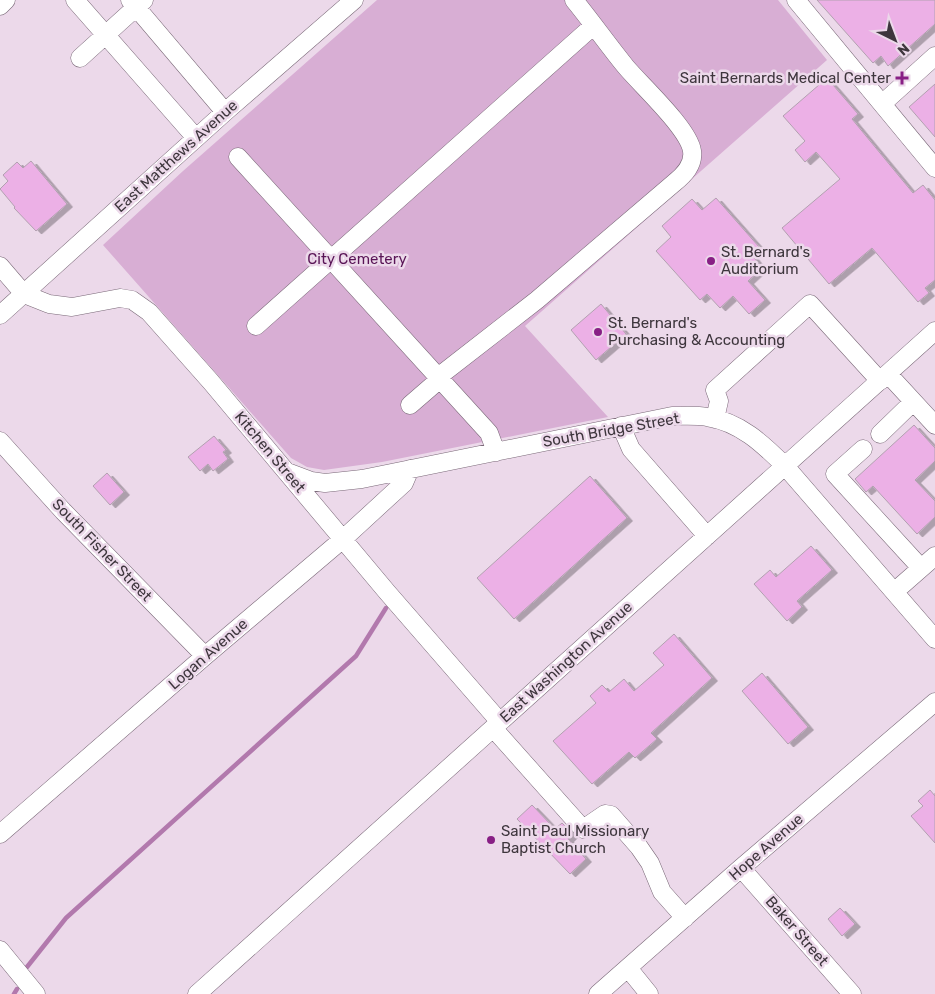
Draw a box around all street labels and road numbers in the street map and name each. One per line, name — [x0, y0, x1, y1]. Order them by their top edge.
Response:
street label: East Matthews Avenue — [111, 96, 241, 216]
street label: Kitchen Street — [231, 408, 309, 496]
street label: South Bridge Street — [541, 409, 681, 451]
street label: South Fisher Street — [48, 495, 156, 605]
street label: East Washington Avenue — [496, 598, 636, 726]
street label: Logan Avenue — [165, 615, 251, 693]
street label: Hope Avenue — [725, 810, 807, 884]
street label: Baker Street — [762, 892, 832, 970]

